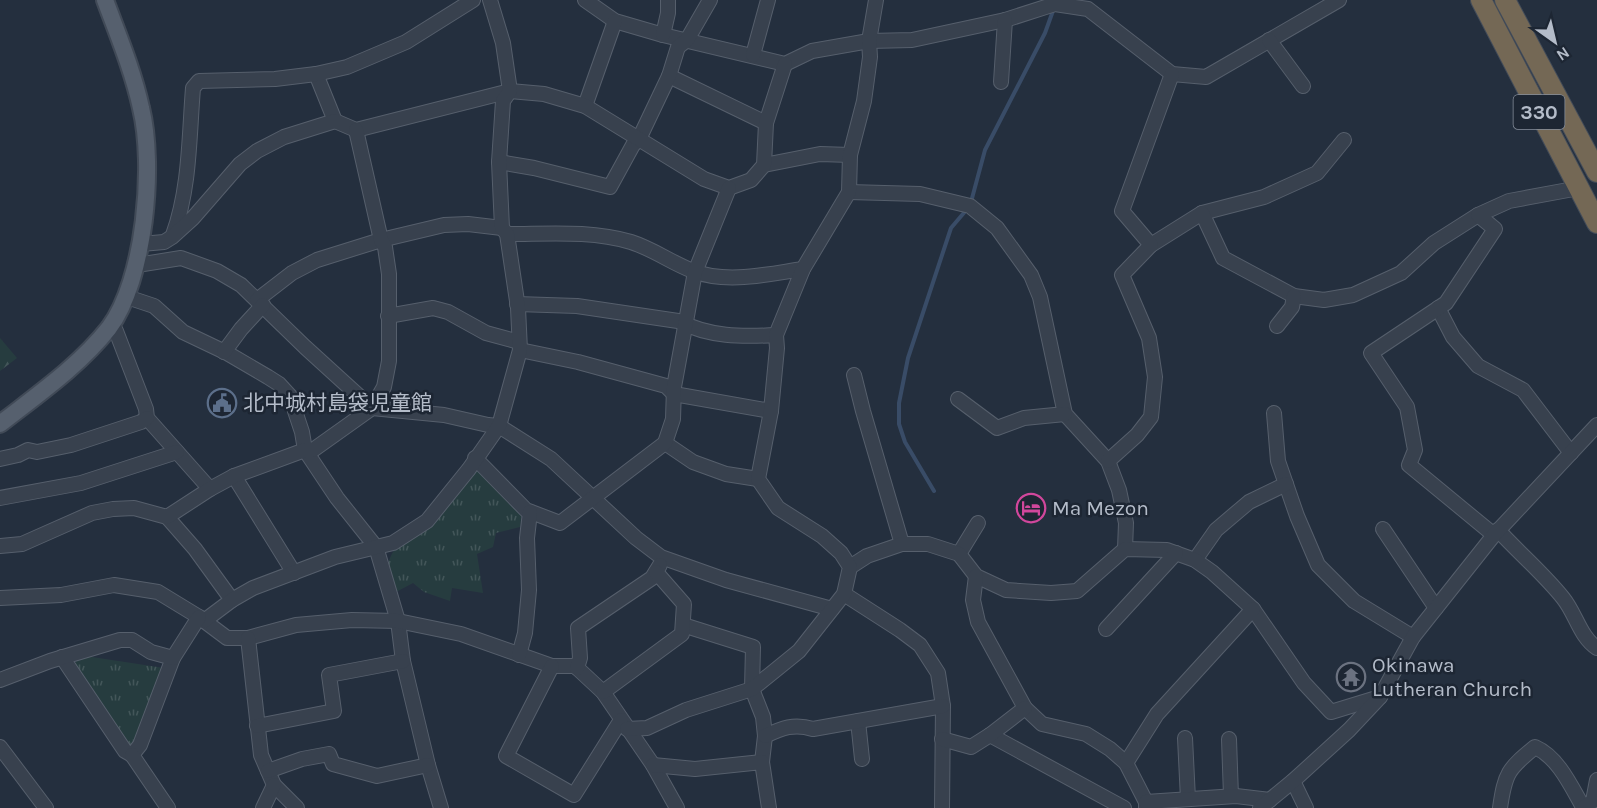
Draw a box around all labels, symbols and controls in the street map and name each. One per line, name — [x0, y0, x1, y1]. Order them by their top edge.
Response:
north arrow — [1525, 12, 1585, 72]
text: N — [1553, 43, 1573, 65]
road number: 330 — [1514, 95, 1564, 129]
public building icon: 北中城村島袋児童館 — [206, 387, 238, 419]
place label: 北中城村島袋児童館 — [243, 391, 432, 415]
hotel icon: Ma Mezon — [1015, 492, 1047, 524]
place label: Ma Mezon — [1052, 496, 1149, 520]
place label: Okinawa Lutheran Church — [1372, 653, 1532, 701]
temple icon: Okinawa Lutheran Church — [1335, 661, 1367, 693]

